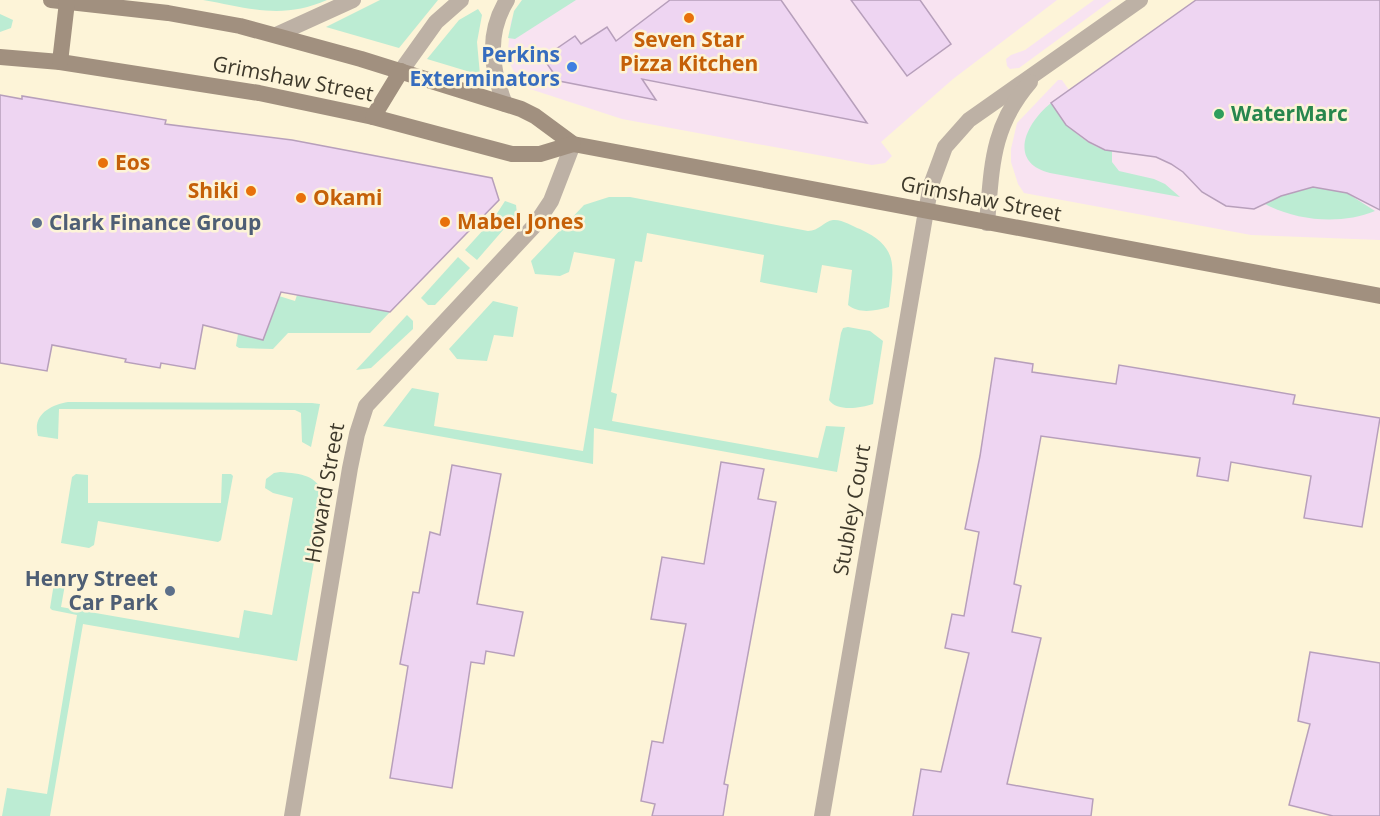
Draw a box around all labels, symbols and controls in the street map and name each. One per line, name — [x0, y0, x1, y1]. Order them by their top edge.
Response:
marker: Seven Star Pizza Kitchen — [682, 11, 696, 25]
place label: Seven Star Pizza Kitchen — [620, 25, 758, 77]
place label: Perkins Exterminators — [409, 40, 560, 92]
street label: Grimshaw Street — [210, 49, 376, 107]
marker: Perkins Exterminators — [565, 60, 579, 74]
place label: WaterMarc — [1231, 99, 1348, 127]
marker: WaterMarc — [1212, 107, 1226, 121]
place label: Eos — [115, 148, 150, 176]
marker: Eos — [96, 156, 110, 170]
street label: Grimshaw Street — [898, 169, 1064, 227]
place label: Shiki — [188, 176, 239, 204]
place label: Okami — [313, 183, 382, 211]
marker: Shiki — [244, 184, 258, 198]
marker: Okami — [294, 191, 308, 205]
place label: Mabel Jones — [457, 207, 584, 235]
place label: Clark Finance Group — [49, 208, 261, 236]
marker: Mabel Jones — [438, 215, 452, 229]
marker: Clark Finance Group — [30, 216, 44, 230]
street label: Howard Street — [298, 421, 350, 565]
street label: Stubley Court — [826, 442, 876, 578]
place label: Henry Street Car Park — [25, 564, 159, 616]
marker: Henry Street Car Park — [163, 584, 177, 598]

